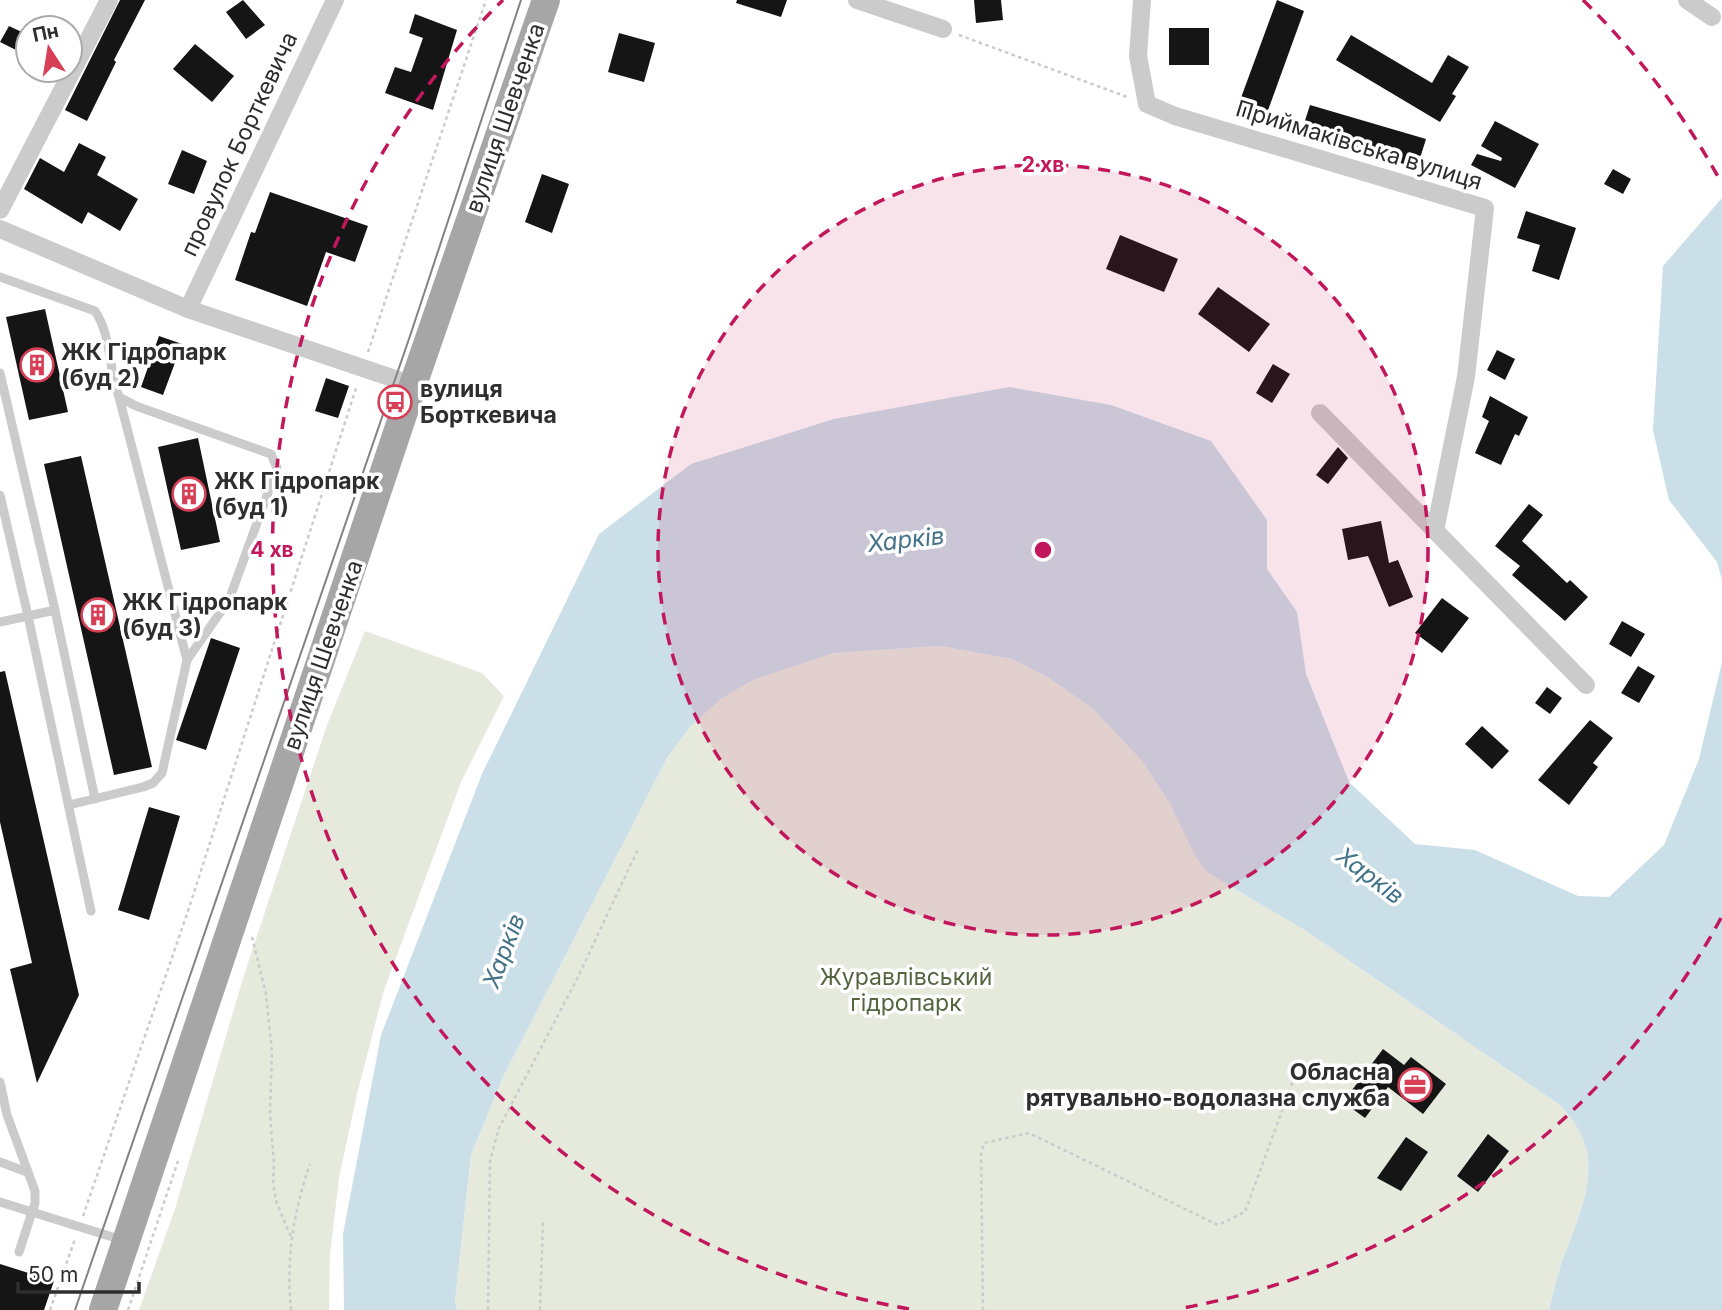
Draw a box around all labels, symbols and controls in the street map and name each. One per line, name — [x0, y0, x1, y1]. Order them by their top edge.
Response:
north arrow — [14, 14, 84, 84]
text: Пн — [30, 19, 61, 47]
street label: вулиця Шевченка — [459, 19, 551, 217]
street label: провулок Борткевича — [175, 27, 303, 261]
street label: Приймаківська вулиця — [1232, 94, 1486, 196]
text: 2 хв — [1022, 152, 1064, 177]
place label: ЖК Гідропарк (буд 2) — [61, 338, 227, 392]
building icon: ЖК Гідропарк (буд 2) — [18, 346, 56, 384]
place label: вулиця Борткевича — [420, 375, 557, 429]
bus stop icon: вулиця Борткевича — [376, 383, 414, 421]
place label: ЖК Гідропарк (буд 1) — [214, 467, 380, 521]
building icon: ЖК Гідропарк (буд 1) — [170, 475, 208, 513]
water label: Харків — [865, 521, 946, 558]
text: 4 хв — [250, 537, 294, 562]
centre of rings — [1031, 538, 1055, 562]
street label: вулиця Шевченка — [277, 556, 369, 754]
place label: ЖК Гідропарк (буд 3) — [122, 588, 288, 642]
building icon: ЖК Гідропарк (буд 3) — [79, 596, 117, 634]
water label: Харків — [1330, 840, 1410, 910]
water label: Харків — [476, 910, 531, 993]
park label: Журавлівський гідропарк — [820, 963, 992, 1017]
place label: Обласна рятувально-водолазна служба — [1026, 1058, 1390, 1112]
office icon: Обласна рятувально-водолазна служба — [1396, 1066, 1434, 1104]
scale bar — [18, 1250, 138, 1294]
text: 50 m — [28, 1262, 78, 1287]

